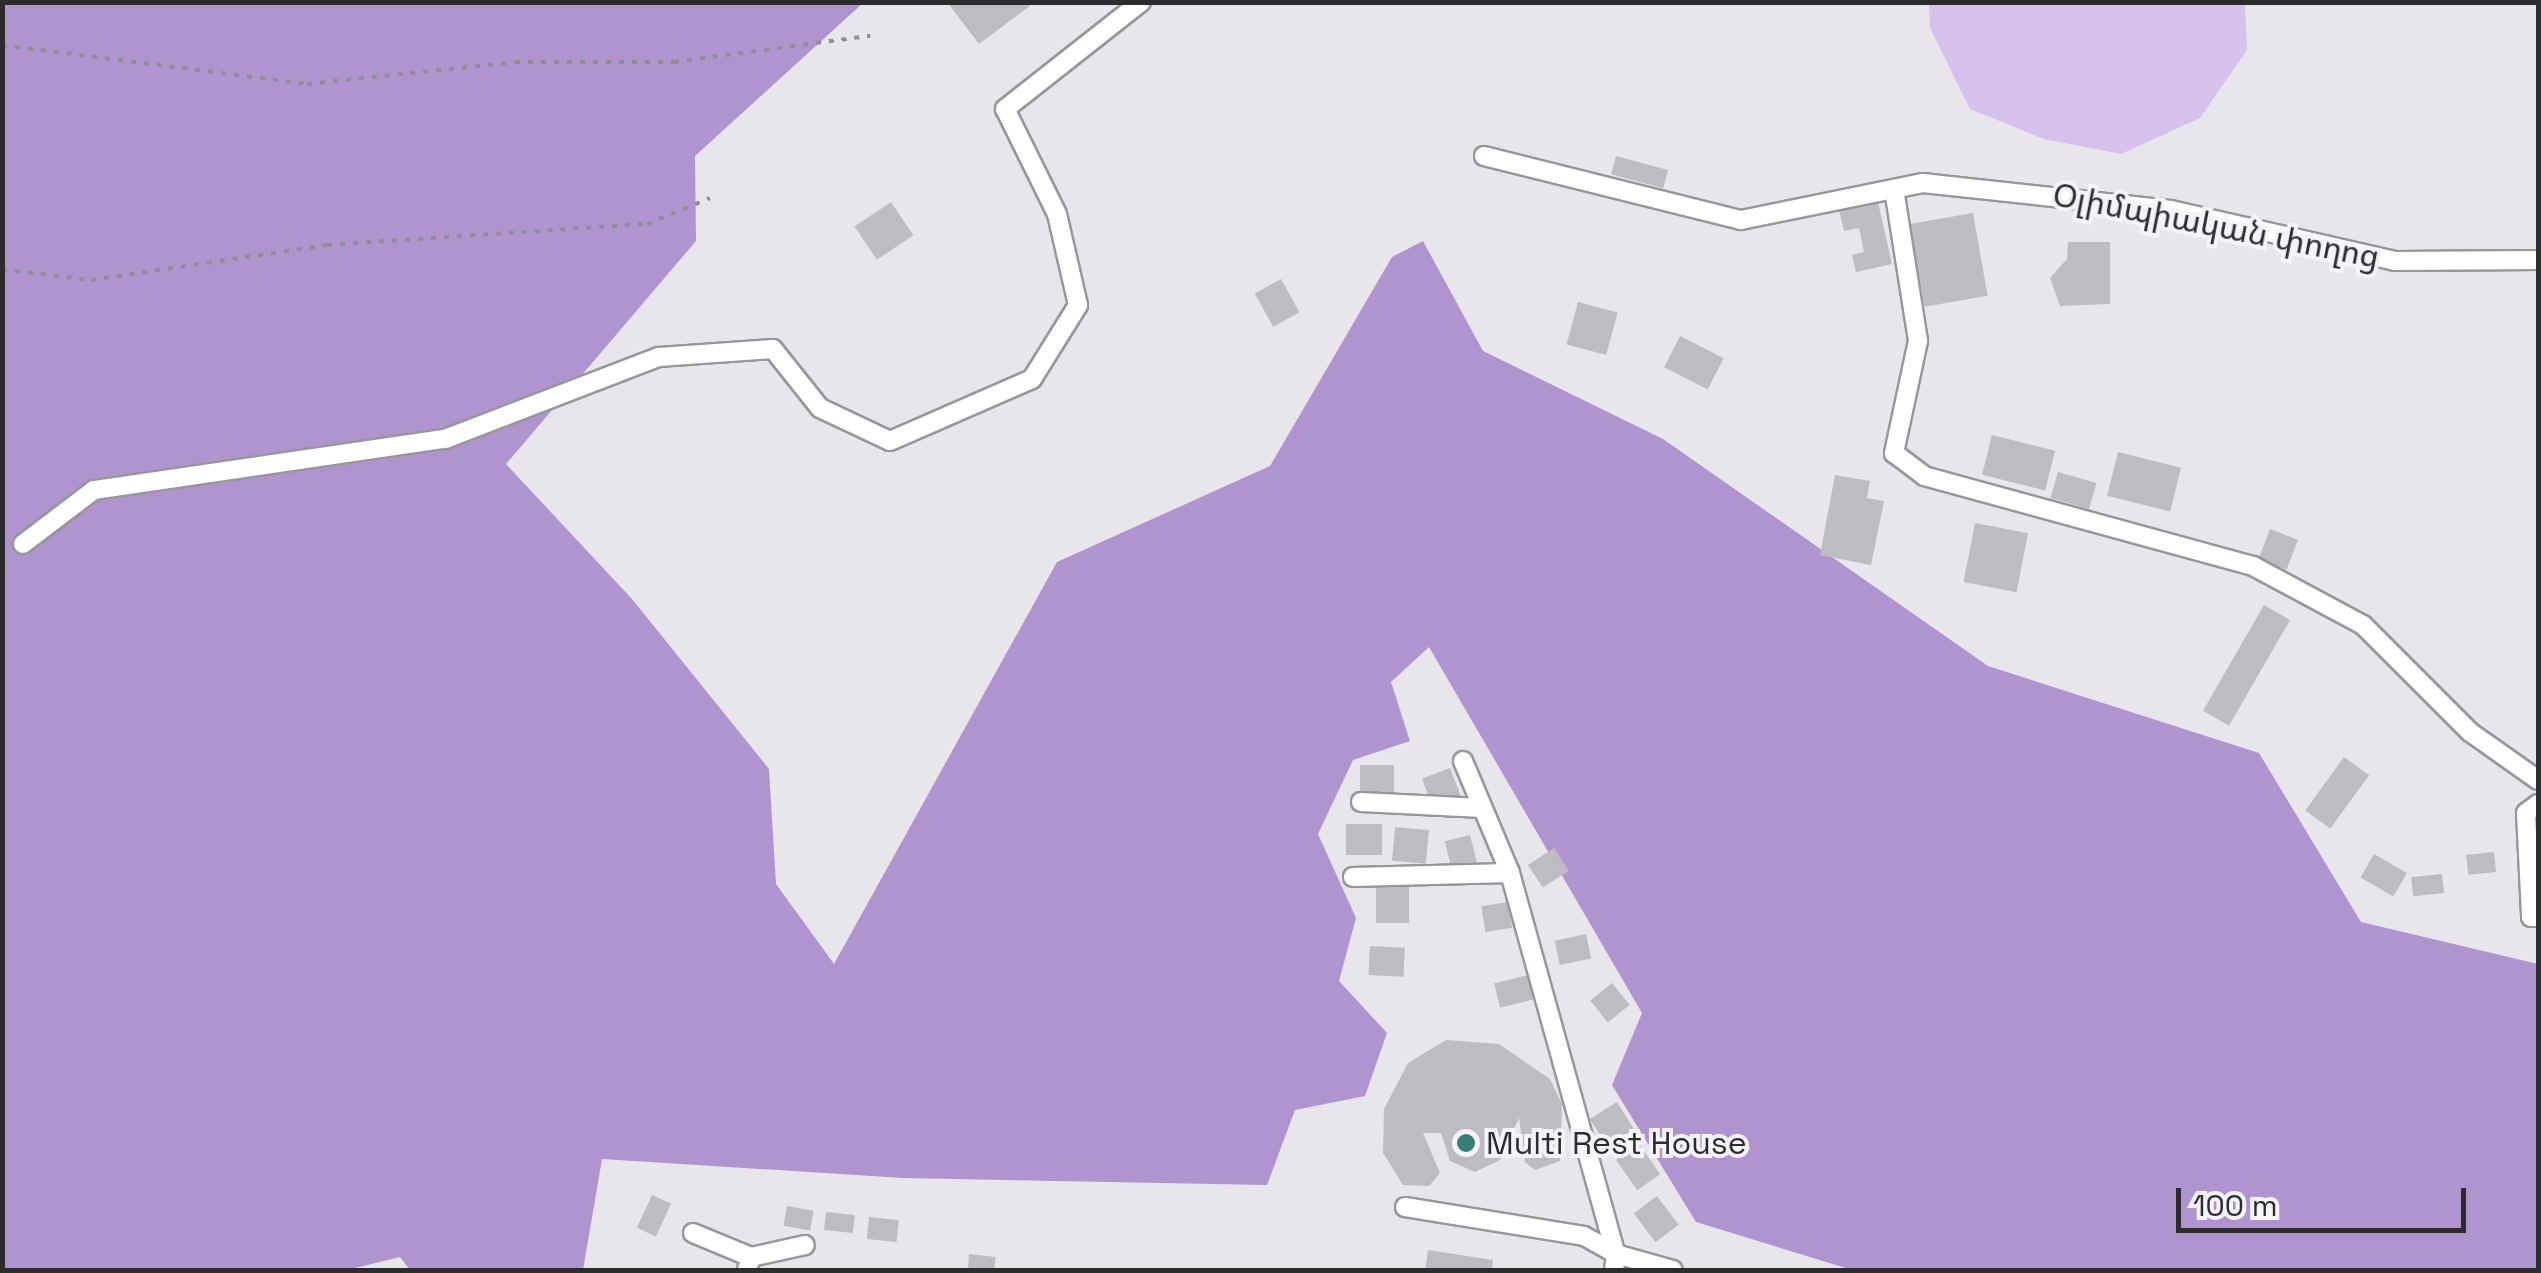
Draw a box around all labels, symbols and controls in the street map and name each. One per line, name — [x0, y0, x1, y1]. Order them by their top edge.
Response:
street label: Օլիմպիական փողոց — [2049, 175, 2383, 277]
place label: Multi Rest House — [1486, 1124, 1747, 1162]
marker: Multi Rest House — [1455, 1132, 1477, 1154]
scale bar — [2181, 1168, 2471, 1230]
text: 100 m — [2193, 1186, 2278, 1225]

